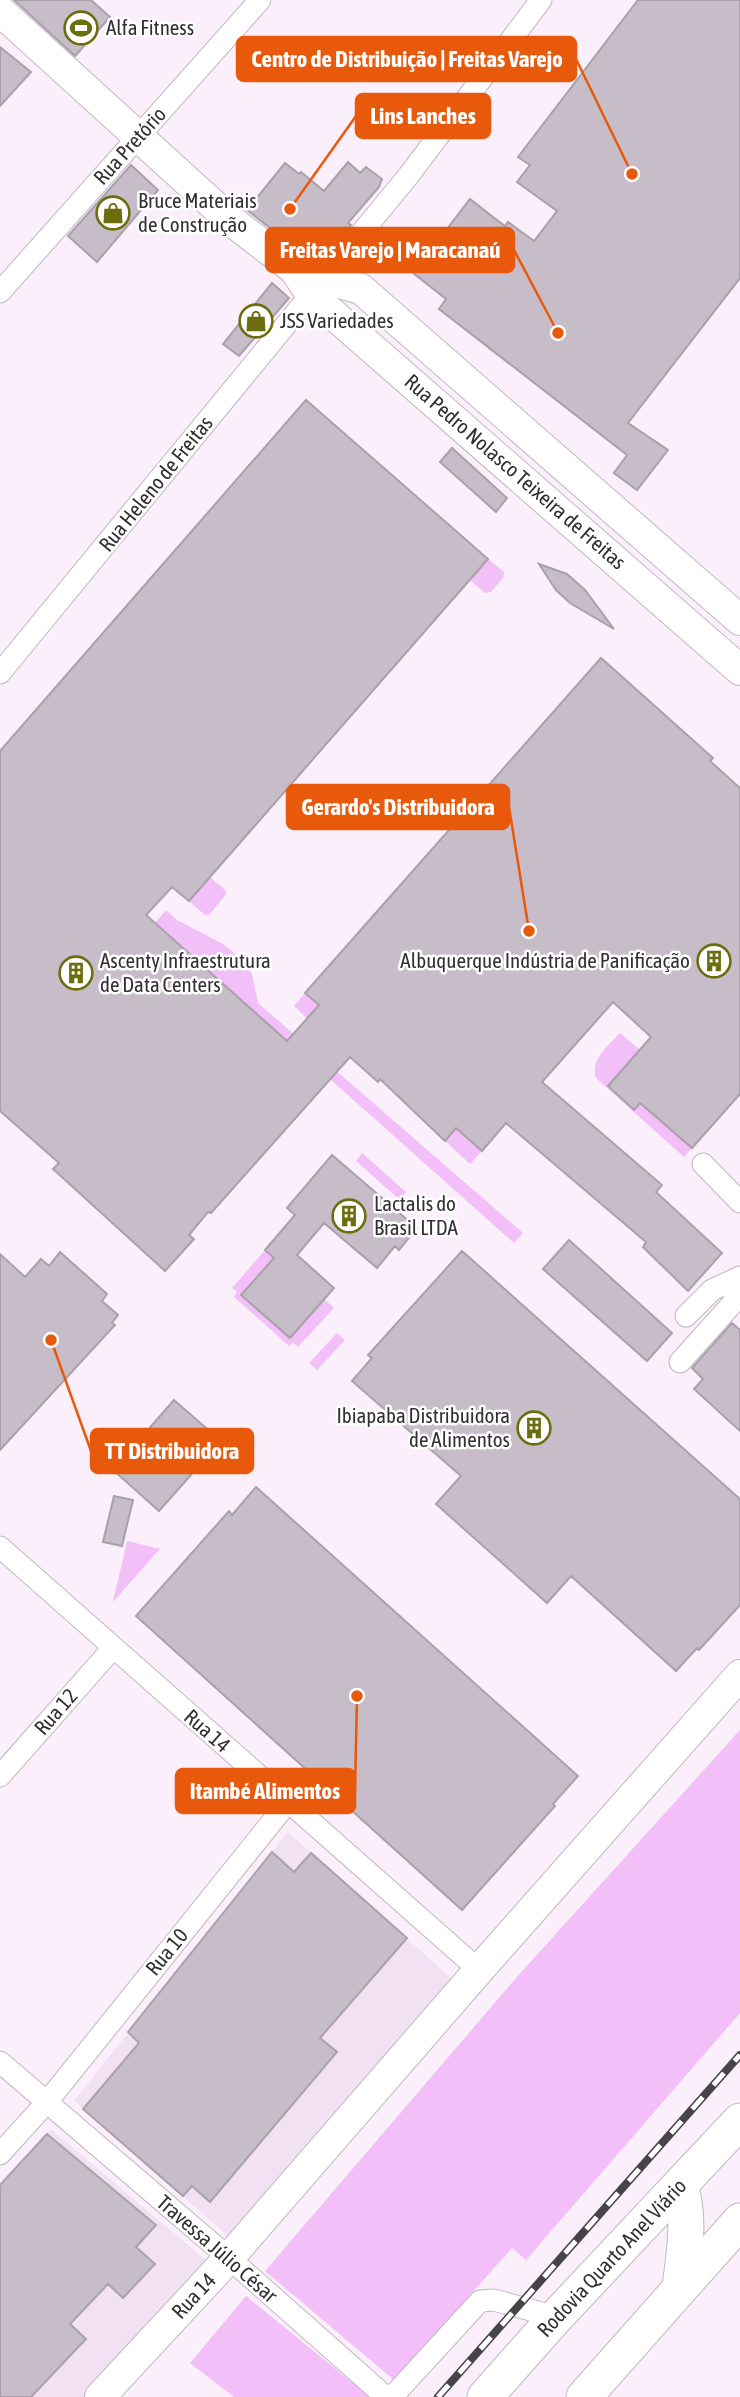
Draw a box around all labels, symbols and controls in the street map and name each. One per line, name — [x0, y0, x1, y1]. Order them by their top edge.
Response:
sports icon: Alfa Fitness — [62, 9, 100, 47]
place label: Alfa Fitness — [106, 15, 194, 39]
callout: Centro de Distribuição | Freitas Varejo — [237, 37, 576, 81]
text: Centro de Distribuição | Freitas Varejo — [251, 46, 563, 72]
callout: Lins Lanches — [356, 94, 490, 138]
street label: Rua Pretório — [88, 102, 170, 189]
text: Lins Lanches — [370, 103, 476, 129]
place label: Bruce Materiais de Construção — [138, 188, 257, 236]
shop icon: Bruce Materiais de Construção — [94, 194, 132, 232]
callout: Freitas Varejo | Maracanaú — [266, 228, 514, 272]
text: Freitas Varejo | Maracanaú — [280, 237, 500, 263]
shop icon: JSS Variedades — [237, 302, 275, 340]
place label: JSS Variedades — [280, 308, 394, 332]
street label: Rua Pedro Nolasco Teixeira de Freitas — [400, 369, 631, 574]
street label: Rua Heleno de Freitas — [93, 411, 217, 556]
callout: Gerardo's Distribuidora — [287, 785, 509, 829]
text: Gerardo's Distribuidora — [301, 794, 495, 820]
building icon: Albuquerque Indústria de Panificação — [695, 942, 733, 980]
place label: Ascenty Infraestrutura de Data Centers — [100, 948, 271, 996]
place label: Albuquerque Indústria de Panificação — [400, 948, 690, 972]
building icon: Ascenty Infraestrutura de Data Centers — [57, 954, 95, 992]
place label: Lactalis do Brasil LTDA — [374, 1191, 458, 1239]
building icon: Lactalis do Brasil LTDA — [330, 1197, 368, 1235]
place label: Ibiapaba Distribuidora de Alimentos — [336, 1403, 510, 1451]
building icon: Ibiapaba Distribuidora de Alimentos — [515, 1409, 553, 1447]
callout: TT Distribuidora — [91, 1429, 253, 1473]
text: TT Distribuidora — [105, 1438, 239, 1464]
street label: Rua 12 — [29, 1683, 82, 1739]
street label: Rua 14 — [180, 1704, 236, 1757]
callout: Itambé Alimentos — [176, 1769, 355, 1813]
text: Itambé Alimentos — [190, 1778, 340, 1804]
street label: Rua 10 — [140, 1923, 192, 1980]
street label: Rodovia Quarto Anel Viário — [532, 2173, 691, 2341]
street label: Travessa Júlio César — [153, 2190, 283, 2307]
street label: Rua 14 — [166, 2268, 220, 2323]

